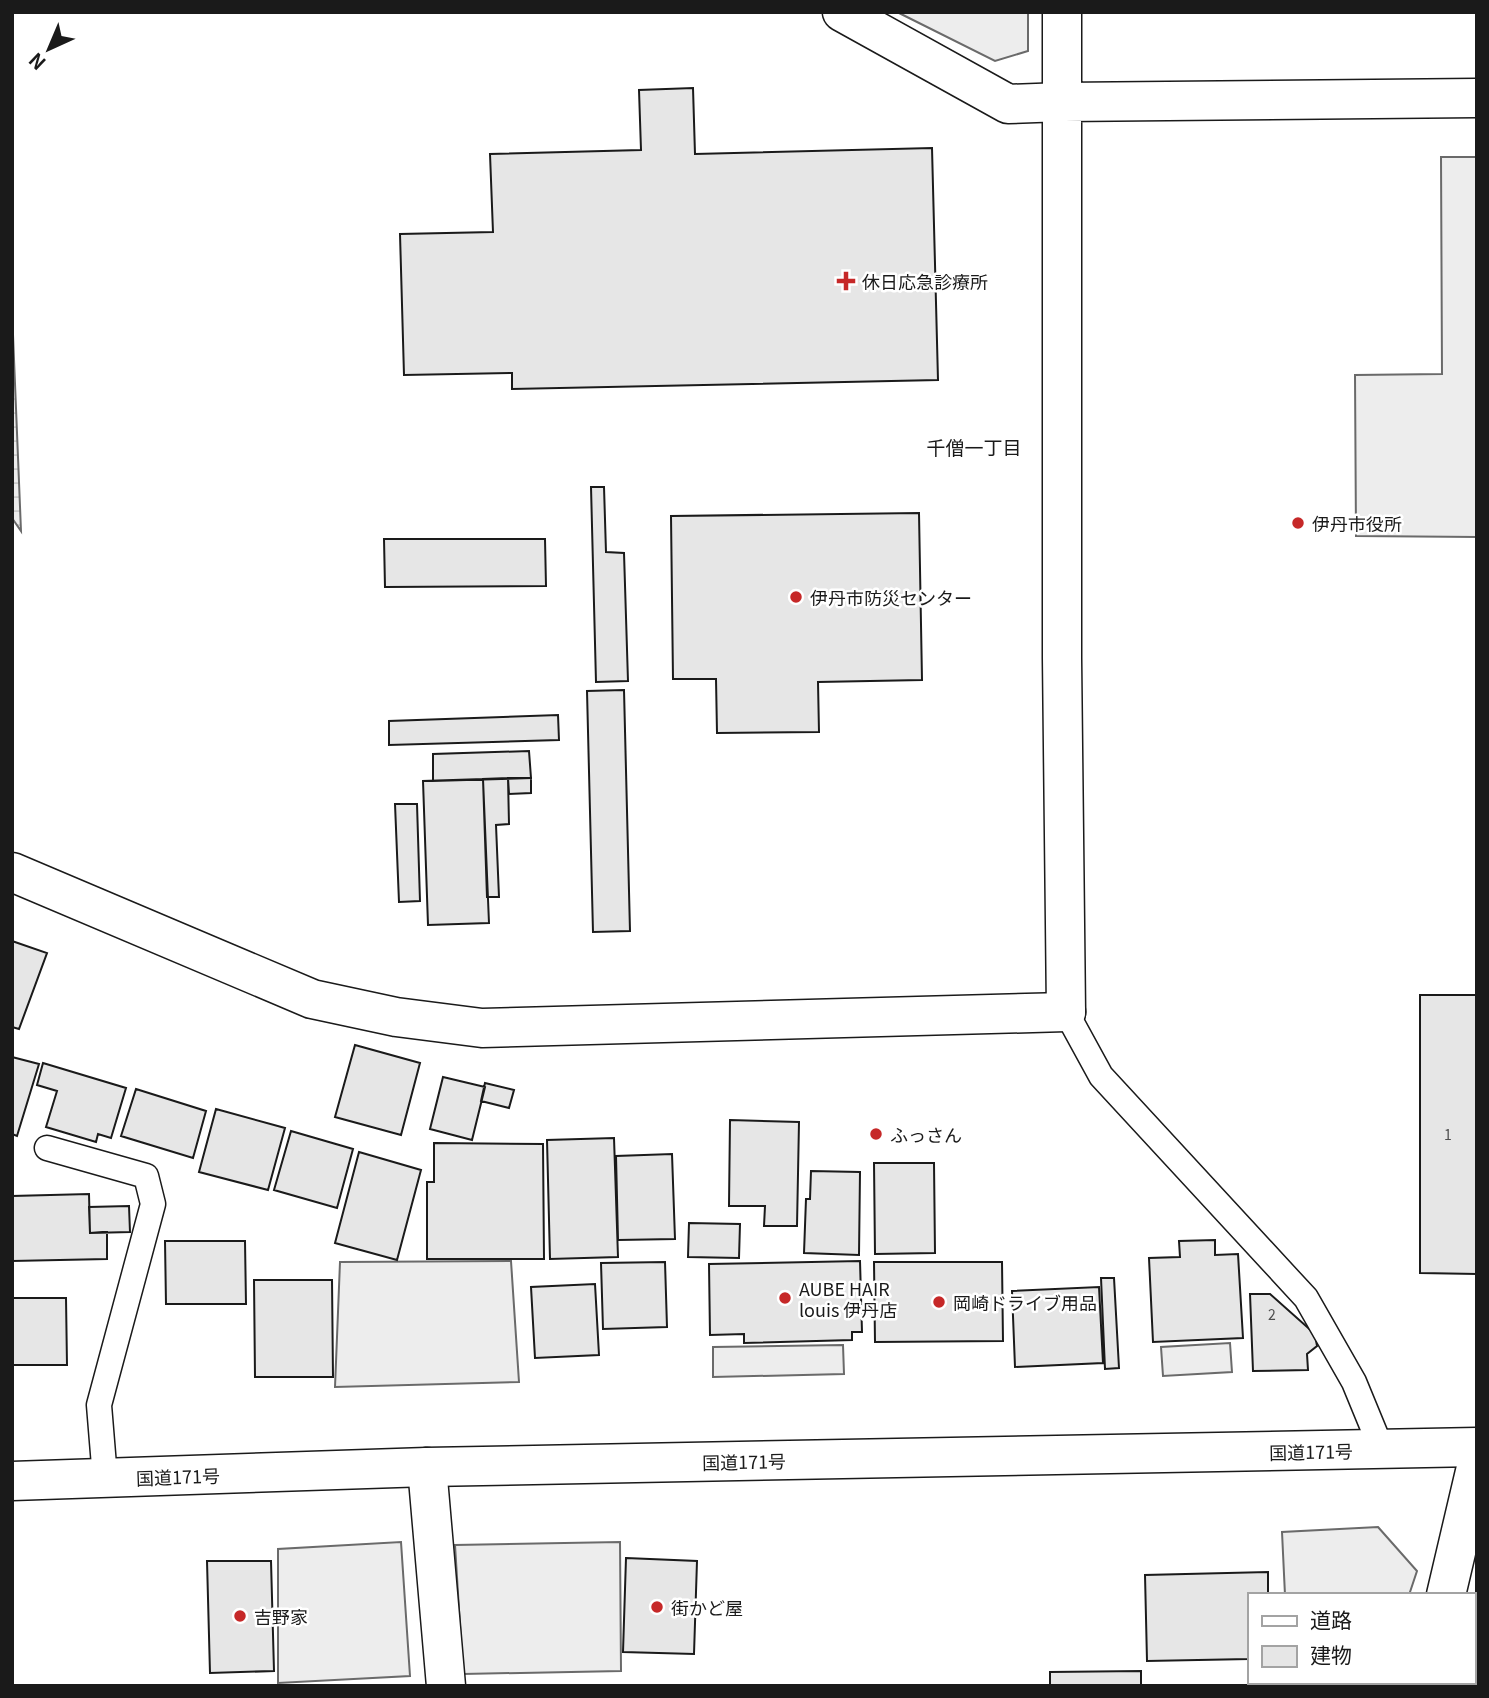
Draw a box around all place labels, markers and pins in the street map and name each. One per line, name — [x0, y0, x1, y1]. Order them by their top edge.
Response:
place label: 休日応急診療所 — [862, 268, 988, 294]
marker: 休日応急診療所 — [836, 271, 856, 291]
place label: 伊丹市役所 — [1312, 510, 1402, 536]
marker: 伊丹市役所 — [1290, 515, 1306, 531]
place label: 伊丹市防災センター — [810, 584, 972, 610]
marker: 伊丹市防災センター — [788, 589, 804, 605]
place label: ふっさん — [890, 1121, 962, 1147]
marker: ふっさん — [868, 1126, 884, 1142]
place label: AUBE HAIR louis 伊丹店 — [799, 1275, 897, 1322]
place label: 岡崎ドライブ用品 — [953, 1289, 1097, 1315]
marker: AUBE HAIR louis 伊丹店 — [777, 1290, 793, 1306]
marker: 岡崎ドライブ用品 — [931, 1294, 947, 1310]
place label: 街かど屋 — [671, 1594, 743, 1620]
marker: 街かど屋 — [649, 1599, 665, 1615]
place label: 吉野家 — [254, 1603, 308, 1629]
marker: 吉野家 — [232, 1608, 248, 1624]

